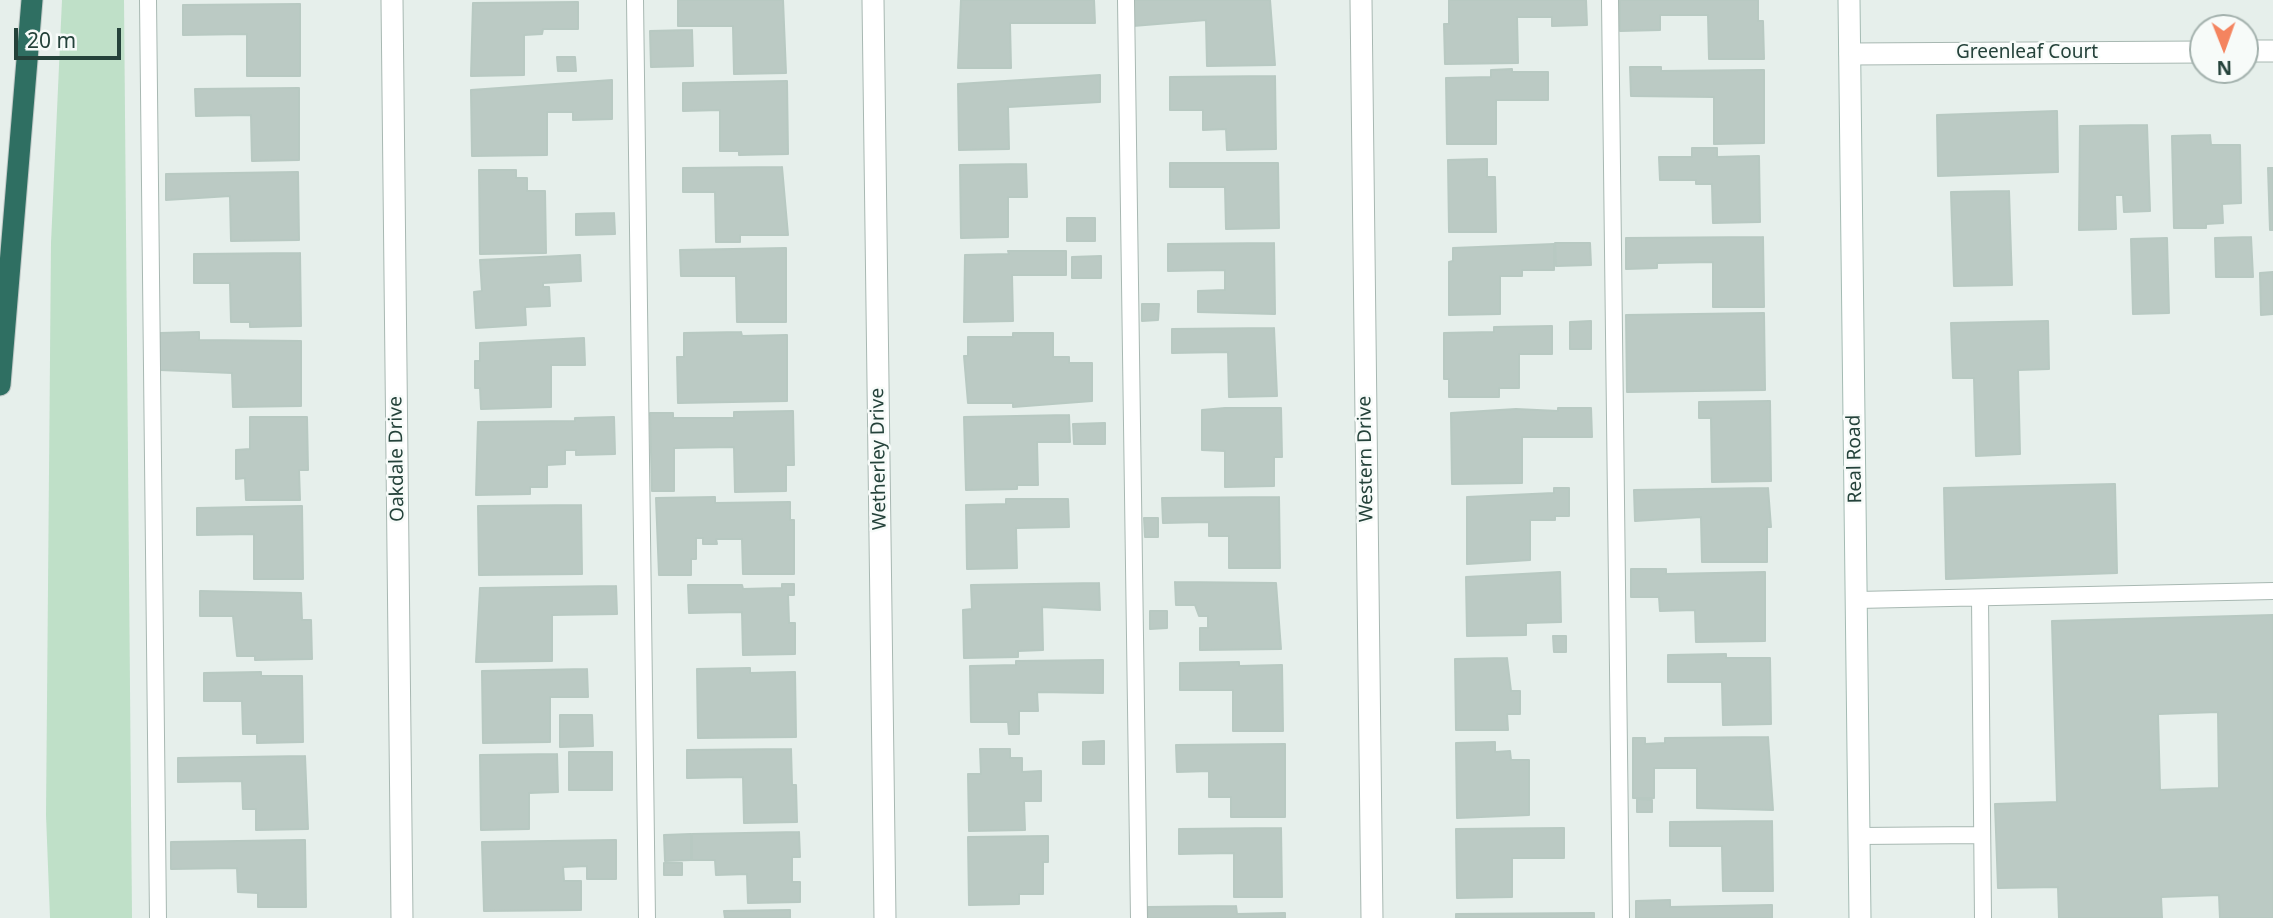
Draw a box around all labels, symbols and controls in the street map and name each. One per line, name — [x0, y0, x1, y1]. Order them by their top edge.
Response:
scale bar — [18, 14, 124, 58]
north arrow — [2189, 14, 2259, 84]
text: 20 m — [27, 26, 76, 54]
street label: Greenleaf Court — [1956, 42, 2098, 64]
text: N — [2216, 55, 2232, 81]
street label: Wetherley Drive — [866, 388, 892, 530]
street label: Oakdale Drive — [385, 396, 409, 522]
street label: Western Drive — [1354, 396, 1378, 522]
street label: Real Road — [1843, 414, 1867, 504]

